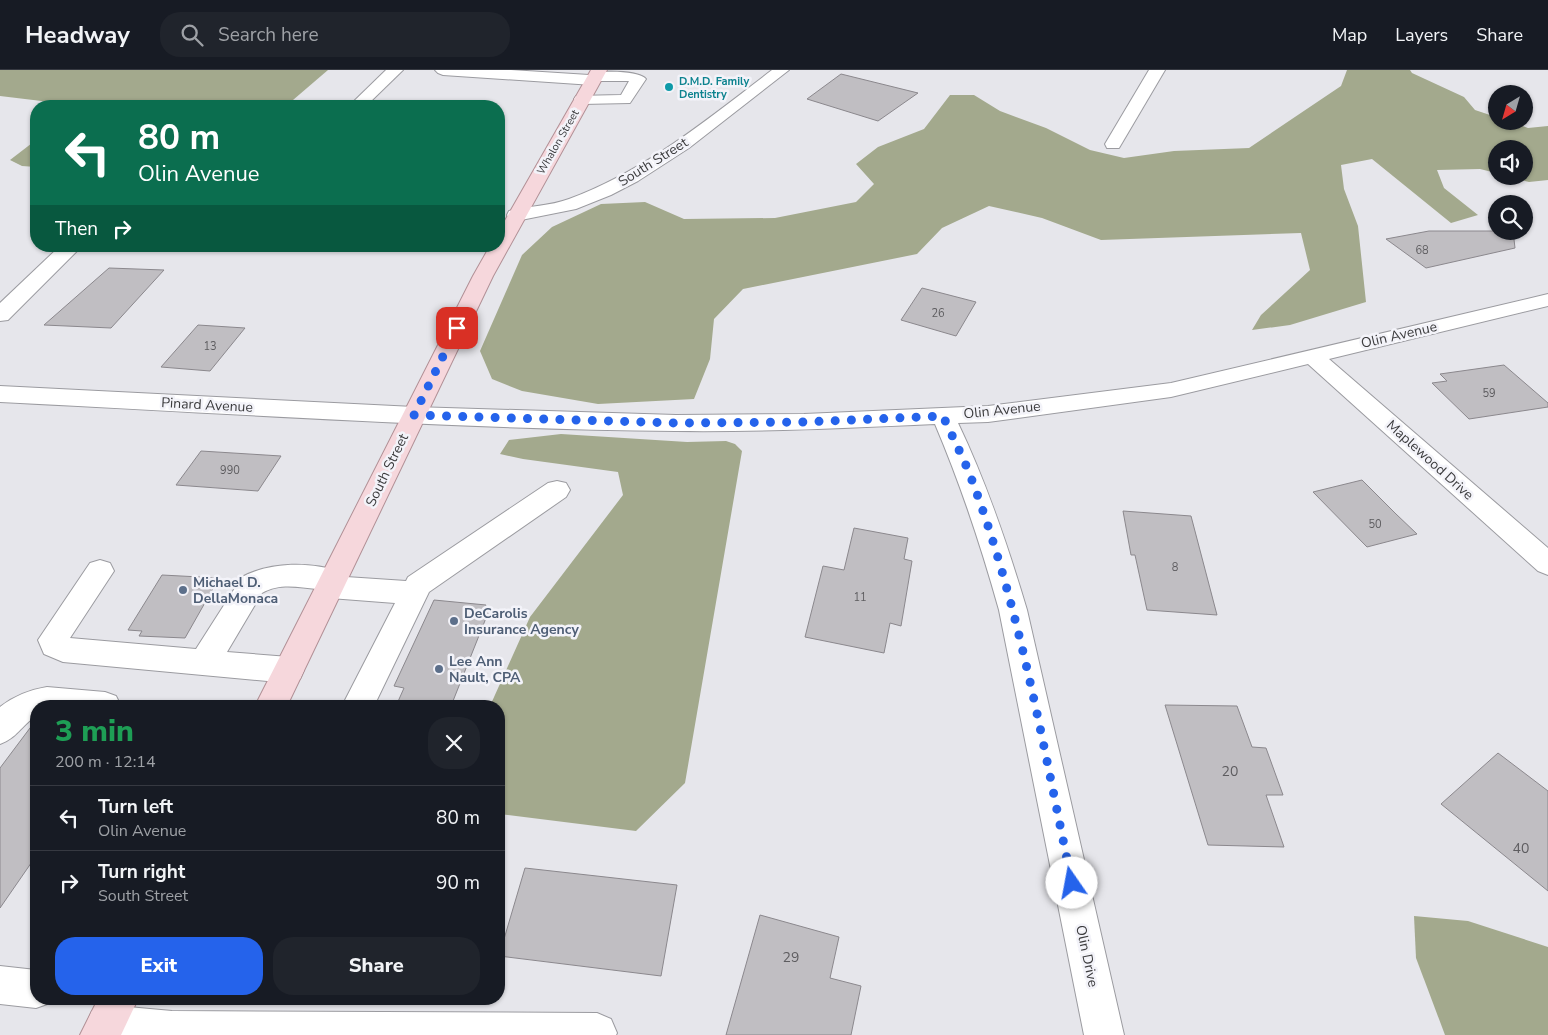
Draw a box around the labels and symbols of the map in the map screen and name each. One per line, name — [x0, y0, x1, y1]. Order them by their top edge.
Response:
place label: D.M.D. Family Dentistry — [679, 74, 749, 102]
marker: D.M.D. Family Dentistry — [663, 81, 675, 93]
north arrow — [1488, 85, 1532, 130]
street label: Whalon Street — [533, 107, 583, 177]
street label: South Street — [615, 133, 692, 191]
house number: 68 — [1415, 243, 1429, 258]
house number: 26 — [931, 306, 945, 321]
pin — [436, 307, 478, 349]
street label: Olin Avenue — [1359, 317, 1439, 353]
house number: 13 — [203, 339, 217, 354]
house number: 59 — [1482, 386, 1496, 401]
street label: Pinard Avenue — [161, 393, 253, 417]
street label: Olin Avenue — [963, 397, 1041, 423]
street label: Maplewood Drive — [1382, 416, 1478, 504]
street label: South Street — [361, 430, 413, 510]
house number: 990 — [220, 463, 240, 478]
house number: 50 — [1368, 517, 1382, 532]
house number: 8 — [1172, 560, 1179, 575]
place label: Michael D. DellaMonaca — [193, 573, 278, 608]
marker: Michael D. DellaMonaca — [177, 584, 189, 596]
house number: 11 — [853, 590, 867, 605]
place label: DeCarolis Insurance Agency — [464, 604, 579, 639]
marker: DeCarolis Insurance Agency — [448, 615, 460, 627]
place label: Lee Ann Nault, CPA — [449, 652, 521, 687]
marker: Lee Ann Nault, CPA — [433, 663, 445, 675]
house number: 20 — [1222, 762, 1238, 781]
house number: 40 — [1513, 839, 1529, 858]
position arrow — [1045, 856, 1097, 908]
street label: Olin Drive — [1071, 923, 1103, 989]
house number: 29 — [783, 948, 799, 967]

